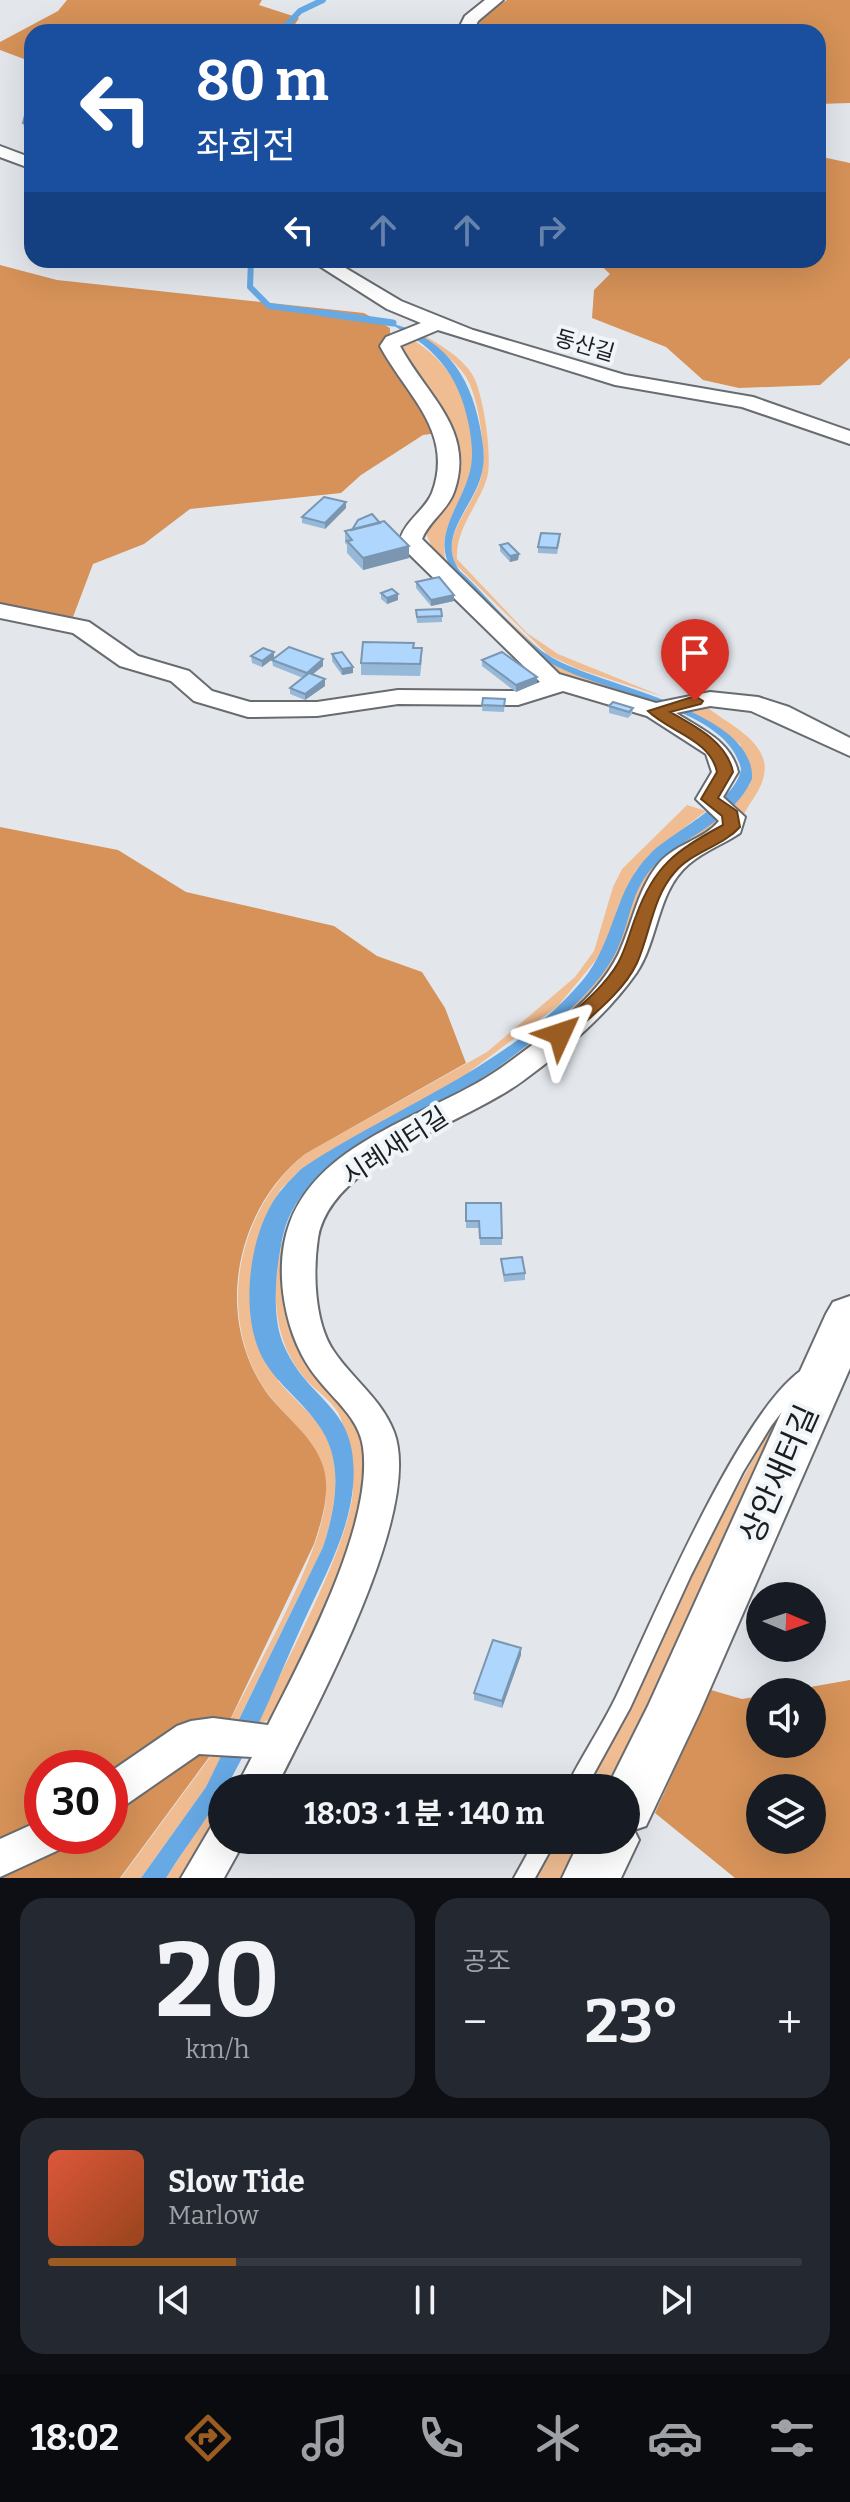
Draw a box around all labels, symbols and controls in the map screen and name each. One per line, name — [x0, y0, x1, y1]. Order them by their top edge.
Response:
text: 80 m — [196, 48, 329, 115]
icon: left — [64, 56, 168, 160]
text: 좌회전 — [196, 124, 295, 168]
icon: left — [277, 208, 321, 252]
icon: ahead — [361, 208, 405, 252]
icon: ahead — [445, 208, 489, 252]
icon: right — [529, 208, 573, 252]
street label: 동산길 — [552, 324, 618, 367]
pin — [661, 619, 729, 701]
icon: arrive — [673, 631, 717, 675]
position arrow — [518, 992, 602, 1076]
street label: 시례새터길 — [337, 1101, 454, 1192]
street label: 상안새터길 — [732, 1399, 826, 1549]
north arrow — [746, 1582, 826, 1662]
map controls — [746, 1582, 826, 1854]
button: sound — [746, 1678, 826, 1758]
speed limit sign: 30 — [24, 1750, 128, 1854]
button: layers — [746, 1774, 826, 1854]
text: 18:03 · 1 분 · 140 m — [304, 1796, 544, 1832]
text: 20 — [155, 1919, 280, 2044]
text: 공조 — [463, 1946, 511, 1977]
text: 23° — [585, 1986, 679, 2058]
text: − — [463, 1996, 487, 2049]
text: + — [777, 1996, 802, 2049]
text: km/h — [185, 2034, 250, 2065]
text: Slow Tide — [168, 2164, 305, 2200]
text: Marlow — [168, 2200, 259, 2231]
icon: previous — [152, 2278, 196, 2322]
icon: pause — [403, 2278, 447, 2322]
icon: next — [654, 2278, 698, 2322]
icon: directions — [180, 2410, 236, 2466]
icon: music — [297, 2410, 353, 2466]
icon: phone — [413, 2410, 469, 2466]
icon: climate — [530, 2410, 586, 2466]
icon: car — [647, 2410, 703, 2466]
icon: filters — [764, 2410, 820, 2466]
text: 18:02 — [30, 2416, 119, 2460]

